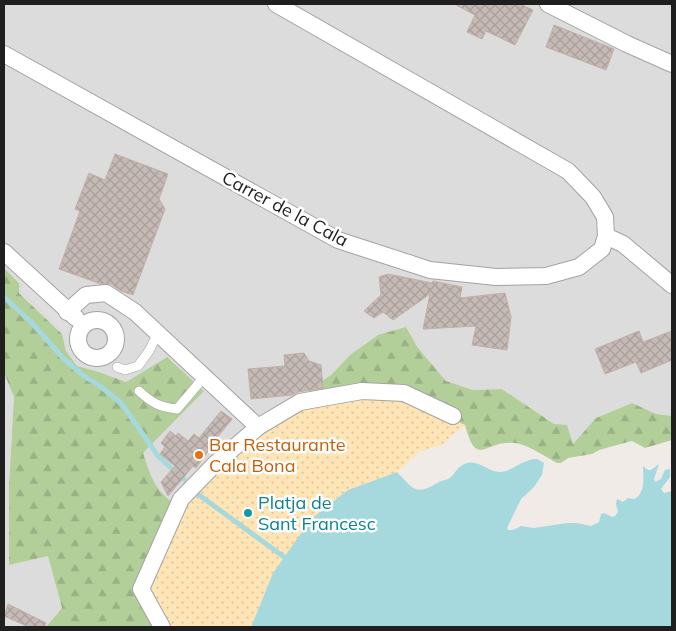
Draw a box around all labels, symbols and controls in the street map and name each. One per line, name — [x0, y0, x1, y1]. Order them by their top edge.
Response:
street label: Carrer de la Cala — [218, 166, 352, 252]
place label: Bar Restaurante Cala Bona — [209, 433, 345, 477]
marker: Bar Restaurante Cala Bona — [193, 449, 205, 461]
place label: Platja de Sant Francesc — [258, 491, 376, 535]
marker: Platja de Sant Francesc — [242, 507, 254, 519]

